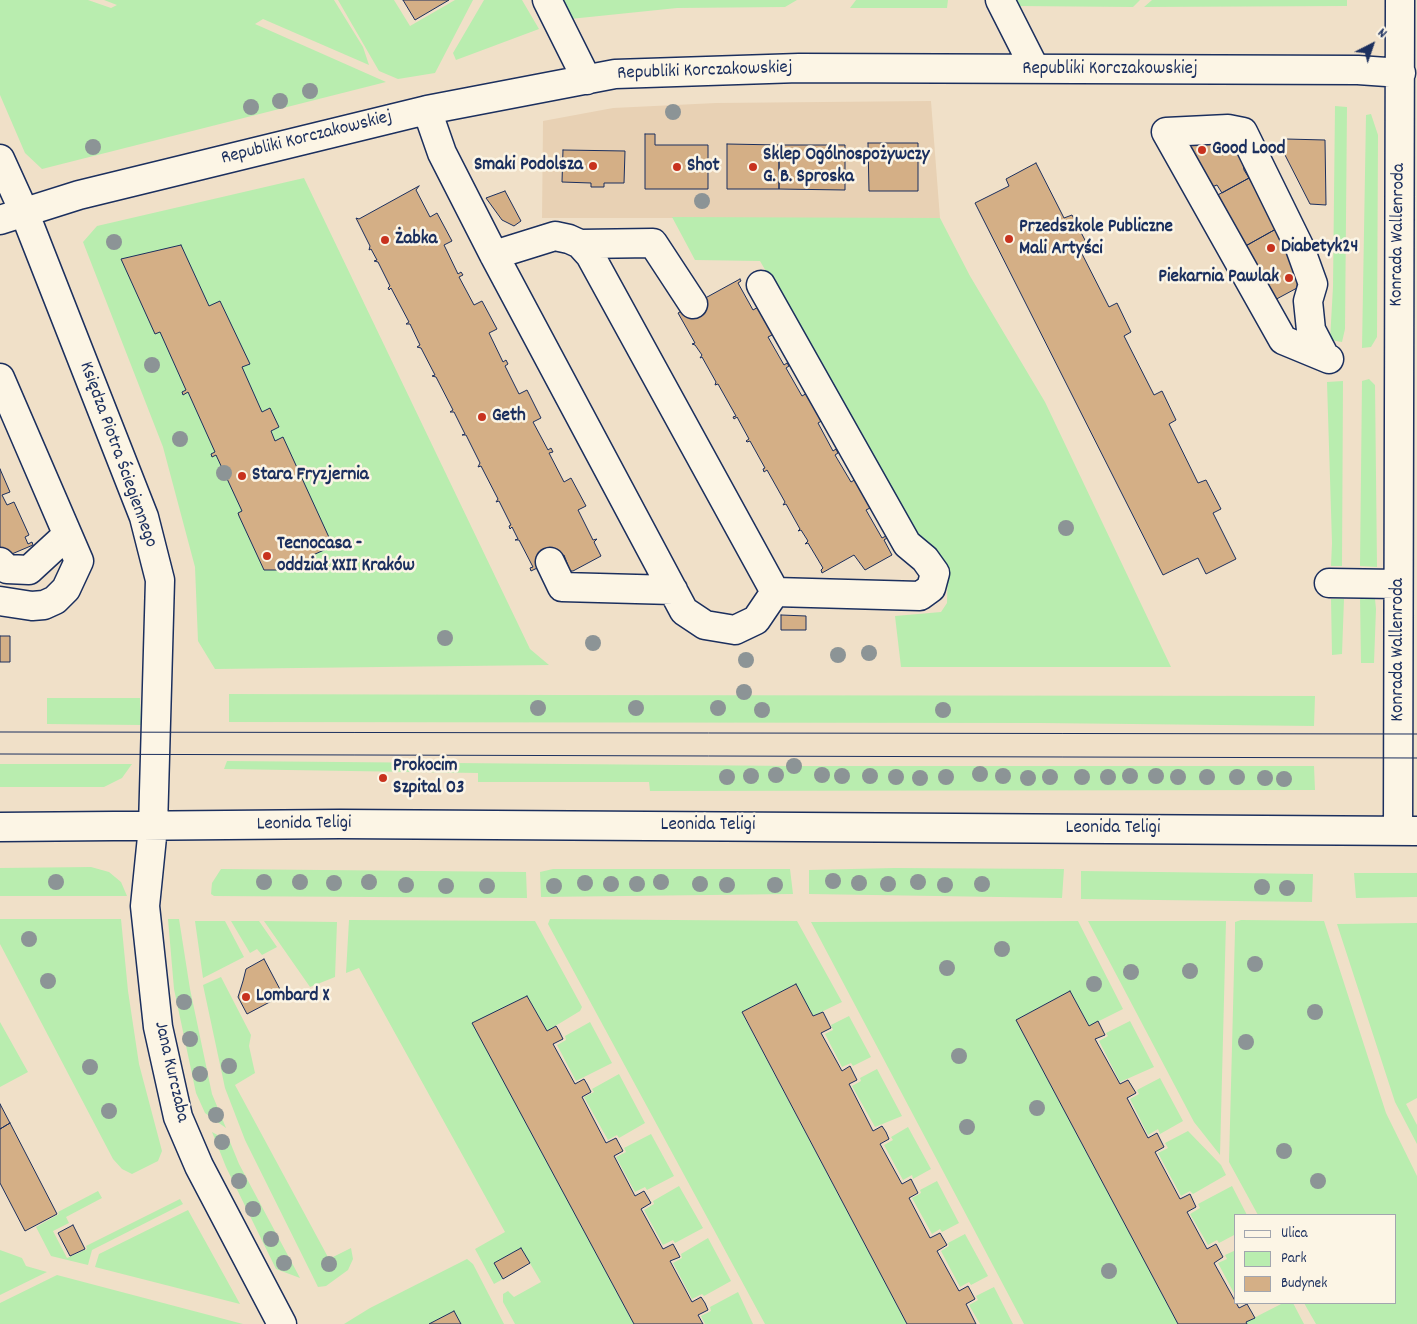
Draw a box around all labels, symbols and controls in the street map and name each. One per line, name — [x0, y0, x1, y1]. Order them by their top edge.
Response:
north arrow — [1347, 20, 1397, 70]
text: N — [1373, 24, 1391, 43]
street label: Republiki Korczakowskiej — [617, 58, 793, 86]
street label: Republiki Korczakowskiej — [1022, 59, 1198, 81]
street label: Republiki Korczakowskiej — [219, 107, 395, 171]
place label: Good Lood — [1212, 139, 1285, 161]
marker: Good Lood — [1196, 144, 1208, 156]
place label: Sklep Ogólnospożywczy G. B. Sproska — [763, 145, 930, 189]
place label: Smaki Podolsza — [474, 155, 583, 177]
place label: Shot — [687, 156, 720, 178]
marker: Smaki Podolsza — [587, 160, 599, 172]
marker: Shot — [671, 161, 683, 173]
marker: Sklep Ogólnospożywczy G. B. Sproska — [747, 161, 759, 173]
street label: Konrada Wallenroda — [1386, 163, 1412, 307]
place label: Przedszkole Publiczne Mali Artyści — [1019, 217, 1173, 261]
place label: Żabka — [395, 229, 437, 251]
marker: Przedszkole Publiczne Mali Artyści — [1003, 233, 1015, 245]
marker: Żabka — [379, 234, 391, 246]
place label: Diabetyk24 — [1281, 237, 1358, 259]
marker: Diabetyk24 — [1265, 242, 1277, 254]
place label: Piekarnia Pawlak — [1158, 267, 1279, 289]
marker: Piekarnia Pawlak — [1283, 272, 1295, 284]
street label: Księdza Piotra Ściegiennego — [73, 359, 161, 551]
place label: Geth — [492, 406, 526, 428]
marker: Geth — [476, 411, 488, 423]
place label: Stara Fryzjernia — [252, 465, 369, 487]
marker: Stara Fryzjernia — [236, 470, 248, 482]
place label: Tecnocasa - oddział XXII Kraków — [277, 534, 415, 578]
marker: Tecnocasa - oddział XXII Kraków — [261, 550, 273, 562]
street label: Konrada Wallenroda — [1388, 578, 1410, 722]
place label: Prokocim Szpital 03 — [393, 756, 464, 800]
marker: Prokocim Szpital 03 — [377, 772, 389, 784]
street label: Leonida Teligi — [256, 813, 352, 837]
street label: Leonida Teligi — [661, 815, 755, 837]
street label: Leonida Teligi — [1066, 818, 1160, 840]
place label: Lombard X — [256, 986, 329, 1008]
marker: Lombard X — [240, 991, 252, 1003]
street label: Jana Kurczaba — [147, 1019, 193, 1125]
legend — [1234, 1214, 1397, 1304]
text: Ulica — [1281, 1223, 1308, 1245]
text: Park — [1281, 1248, 1307, 1270]
text: Budynek — [1281, 1273, 1327, 1295]

